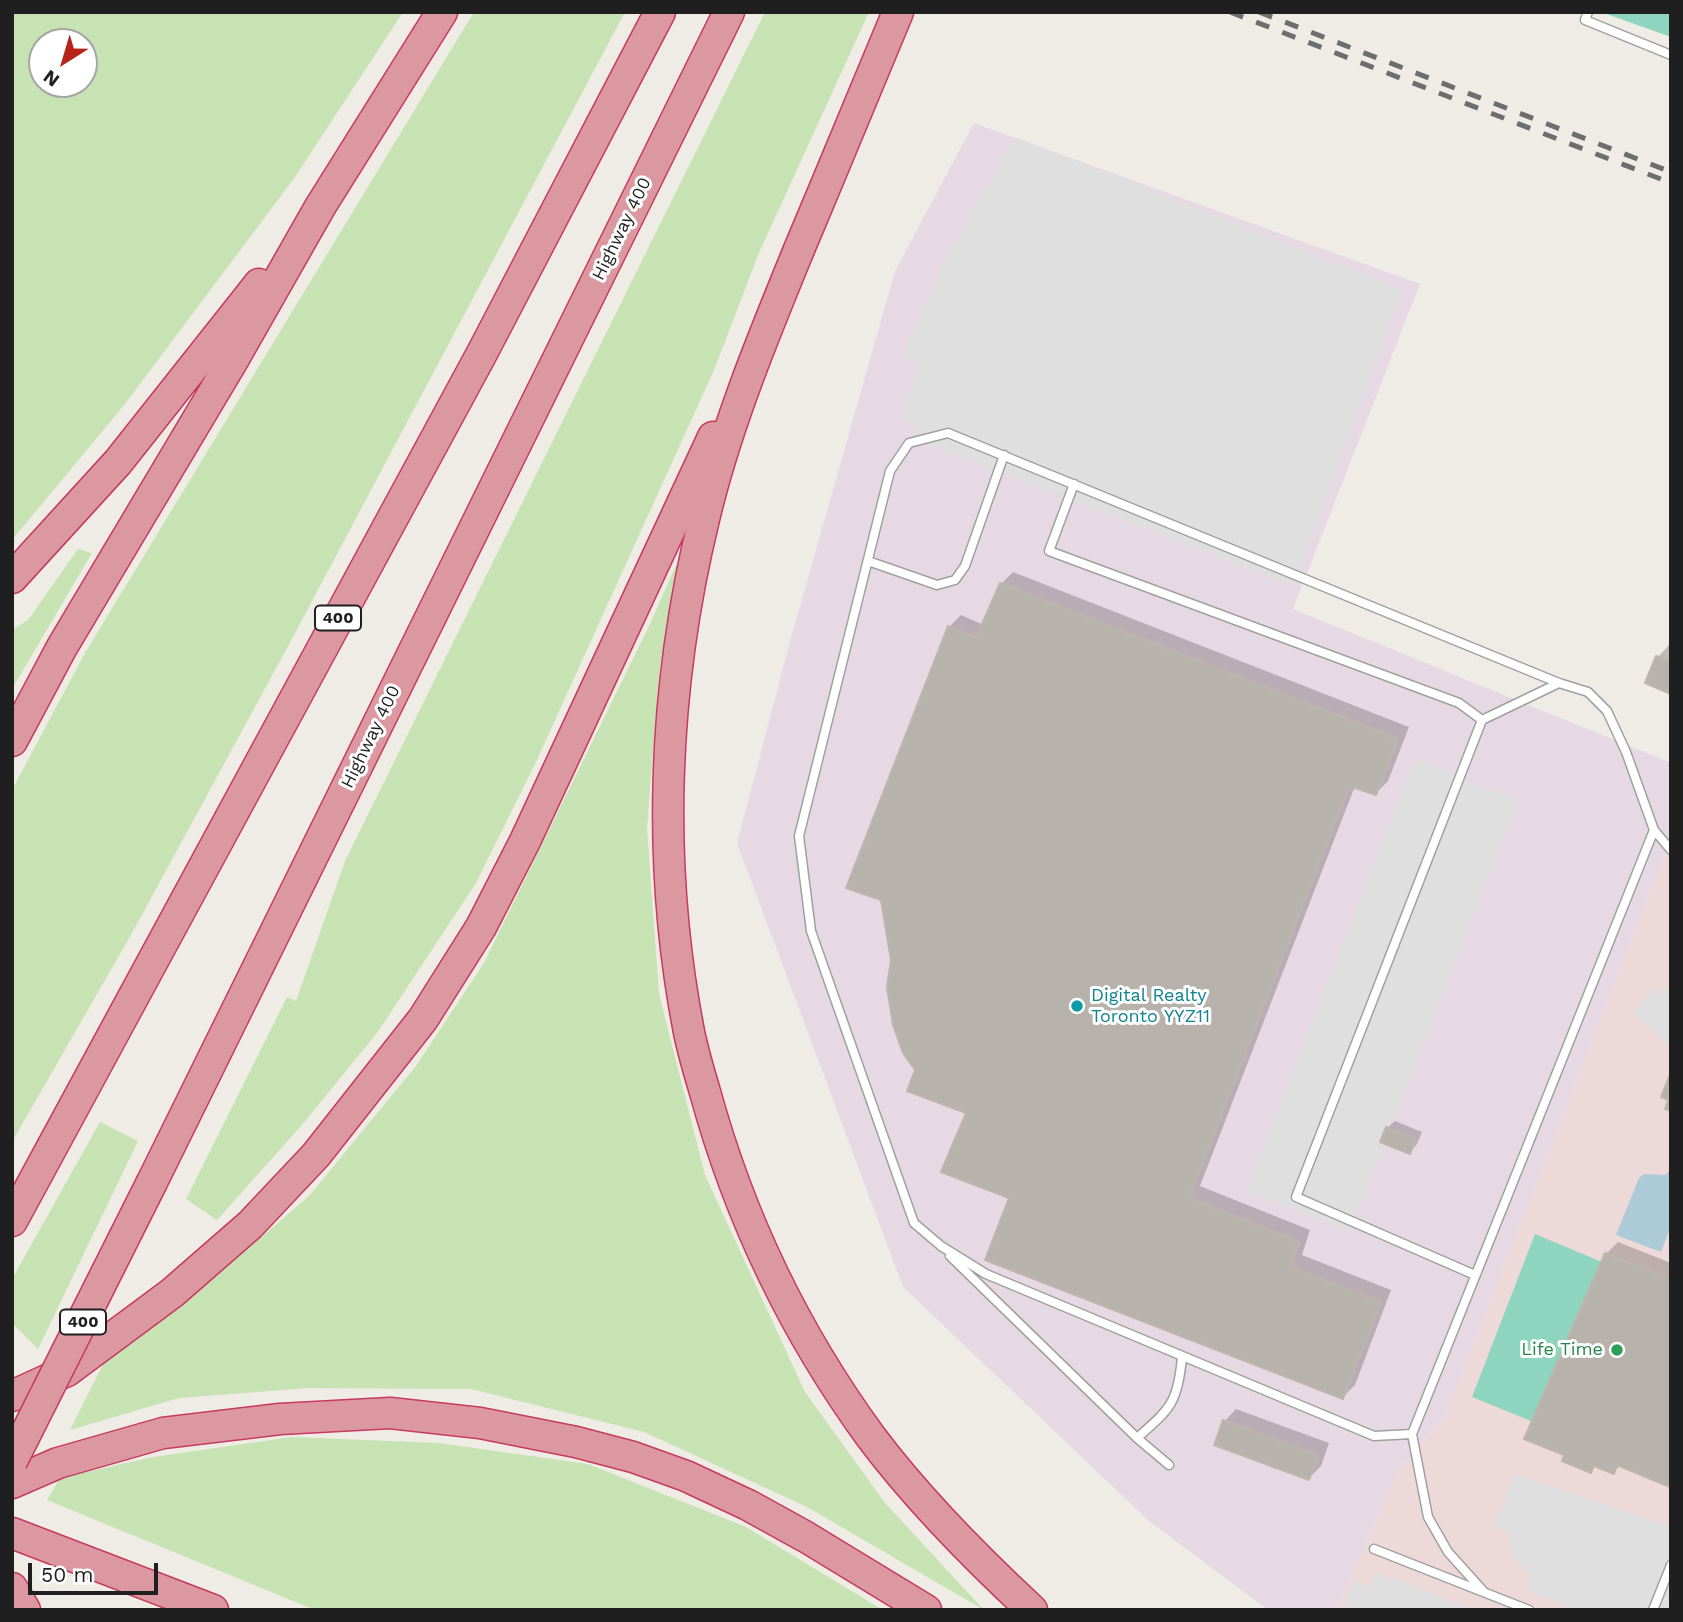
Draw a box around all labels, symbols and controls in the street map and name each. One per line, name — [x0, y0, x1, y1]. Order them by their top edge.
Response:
north arrow — [28, 28, 98, 98]
text: N — [39, 65, 64, 92]
street label: Highway 400 — [588, 174, 656, 284]
road number: 400 — [315, 606, 361, 631]
street label: Highway 400 — [337, 682, 405, 792]
place label: Digital Realty Toronto YYZ11 — [1091, 985, 1210, 1028]
marker: Digital Realty Toronto YYZ11 — [1069, 998, 1085, 1014]
road number: 400 — [60, 1310, 106, 1334]
place label: Life Time — [1521, 1339, 1603, 1361]
marker: Life Time — [1609, 1342, 1625, 1358]
scale bar — [32, 1548, 161, 1592]
text: 50 m — [41, 1562, 93, 1587]

